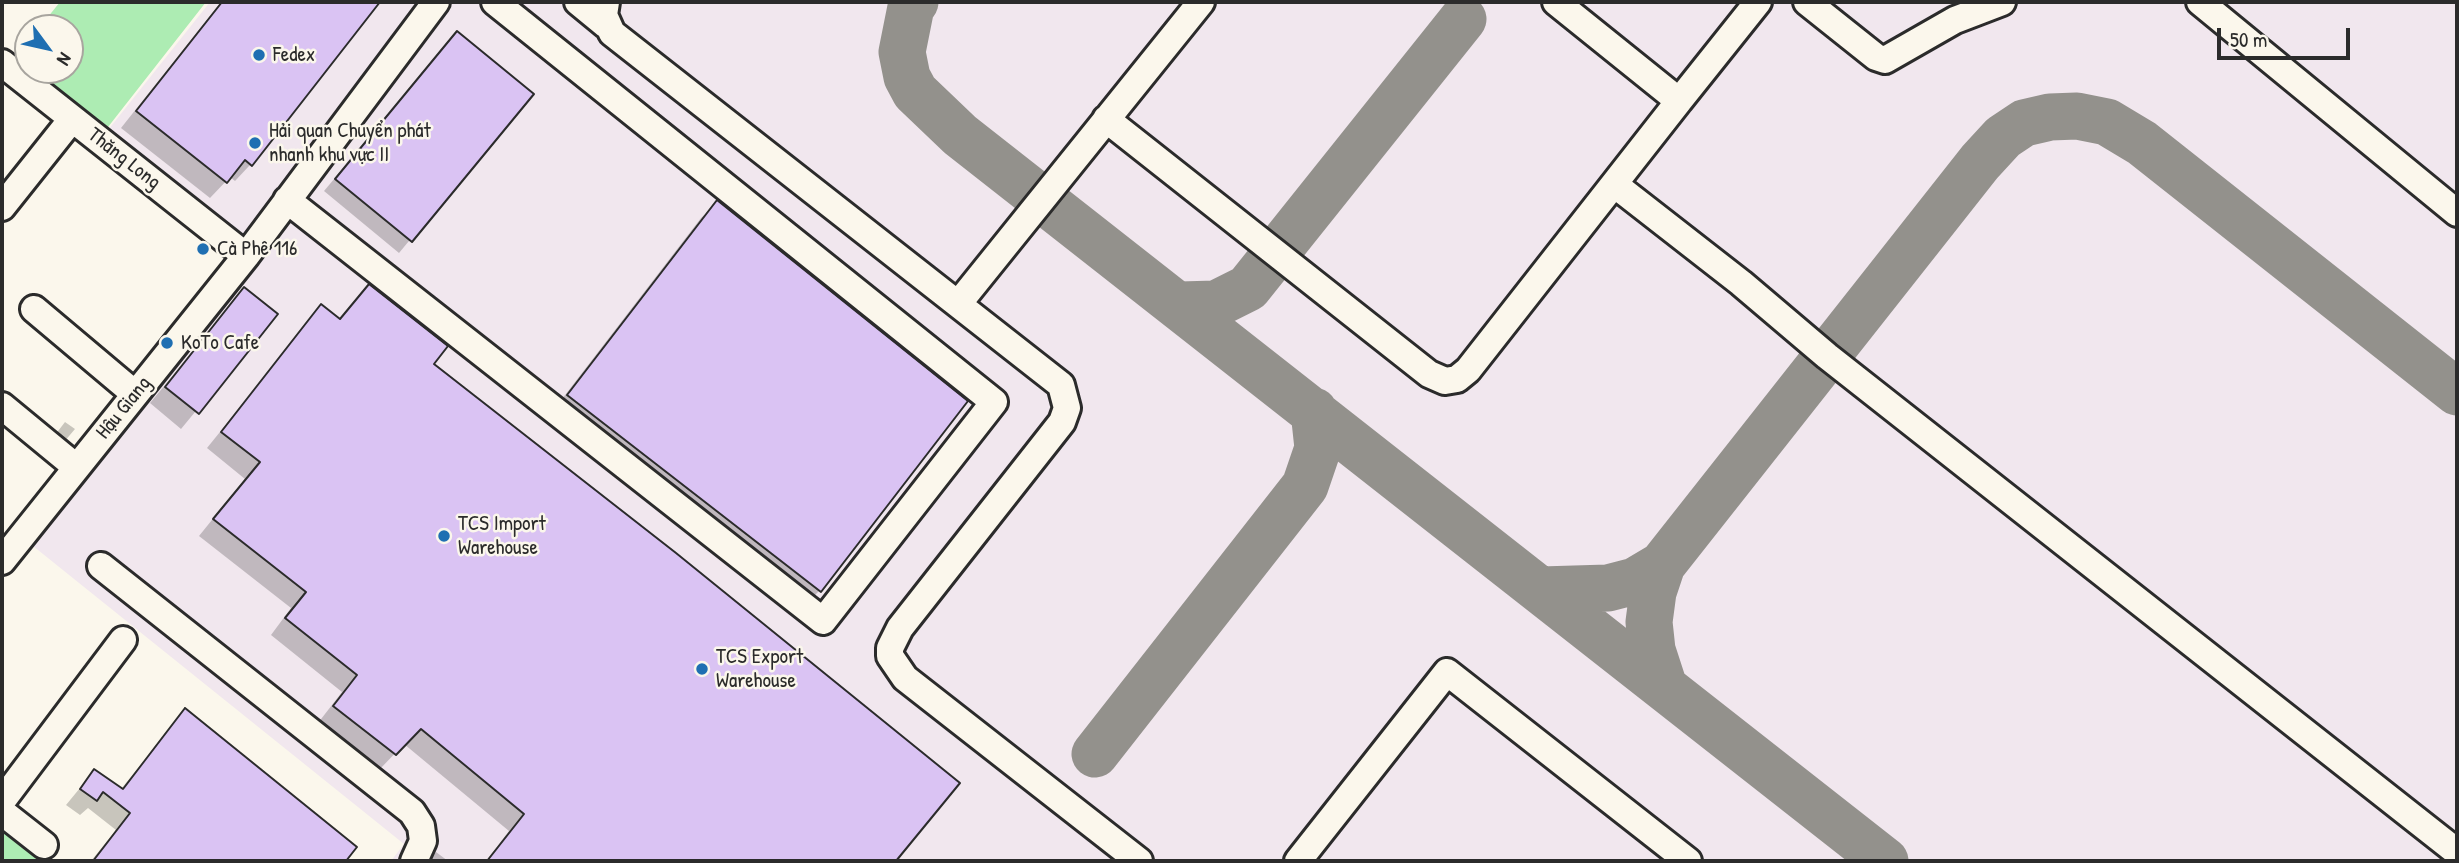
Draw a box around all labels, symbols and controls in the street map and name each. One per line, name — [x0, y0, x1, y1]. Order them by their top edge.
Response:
north arrow — [14, 14, 84, 84]
scale bar — [2221, 14, 2354, 58]
text: 50 m — [2230, 25, 2267, 54]
place label: Fedex — [273, 42, 315, 68]
marker: Fedex — [251, 47, 267, 63]
text: N — [51, 48, 79, 71]
place label: Hải quan Chuyển phát nhanh khu vực II — [269, 118, 431, 168]
street label: Thăng Long — [82, 123, 166, 195]
marker: Hải quan Chuyển phát nhanh khu vực II — [247, 135, 263, 151]
place label: Cà Phê 116 — [217, 236, 297, 262]
marker: Cà Phê 116 — [195, 241, 211, 257]
place label: KoTo Cafe — [181, 330, 259, 356]
marker: KoTo Cafe — [159, 335, 175, 351]
street label: Hậu Giang — [91, 372, 157, 444]
place label: TCS Import Warehouse — [458, 511, 546, 561]
marker: TCS Import Warehouse — [436, 528, 452, 544]
place label: TCS Export Warehouse — [716, 644, 803, 694]
marker: TCS Export Warehouse — [694, 661, 710, 677]

